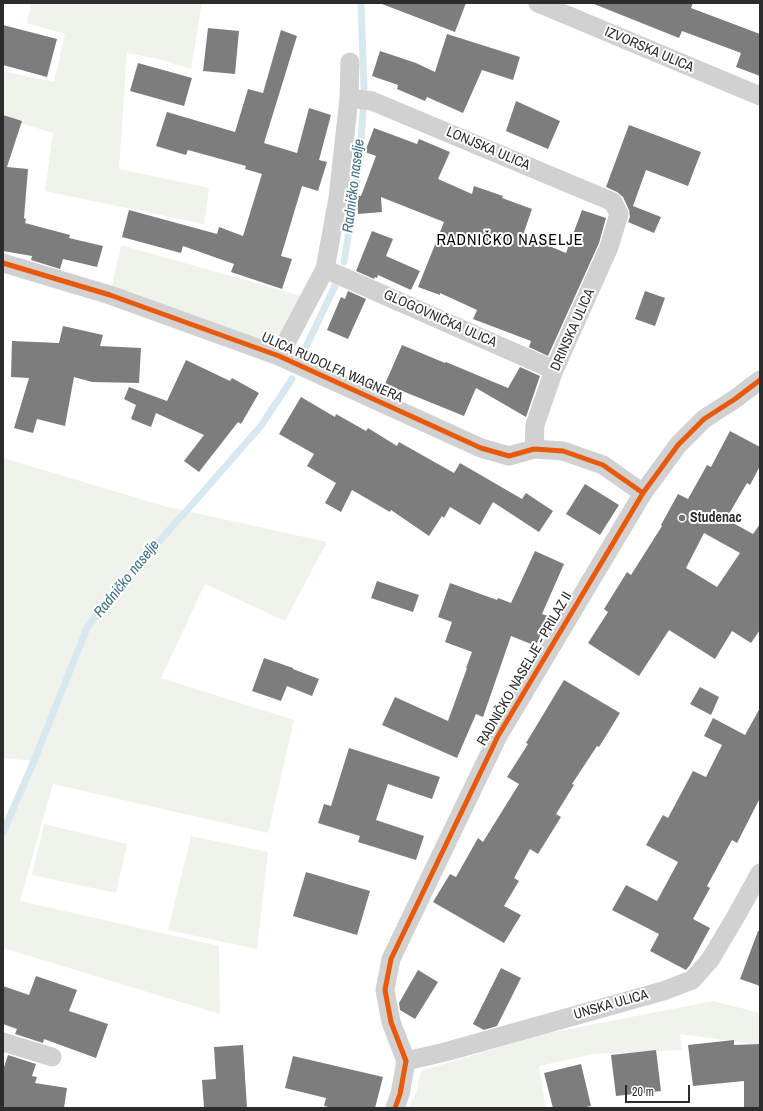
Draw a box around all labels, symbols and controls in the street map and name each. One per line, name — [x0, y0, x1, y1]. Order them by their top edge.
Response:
street label: IZVORSKA ULICA — [602, 24, 696, 76]
street label: LONJSKA ULICA — [444, 124, 532, 174]
water label: Radničko naselje — [339, 138, 369, 234]
district label: RADNIČKO NASELJE — [436, 231, 584, 251]
street label: DRINSKA ULICA — [547, 286, 599, 374]
street label: GLOGOVNIČKA ULICA — [381, 287, 499, 351]
street label: ULICA RUDOLFA WAGNERA — [259, 329, 405, 407]
place label: Studenac — [690, 510, 742, 526]
marker: Studenac — [677, 513, 687, 523]
water label: Radničko naselje — [90, 537, 164, 621]
street label: RADNIČKO NASELJE - PRILAZ II — [474, 589, 576, 749]
street label: UNSKA ULICA — [572, 986, 650, 1024]
scale bar — [627, 1077, 692, 1103]
text: 20 m — [632, 1084, 654, 1100]

